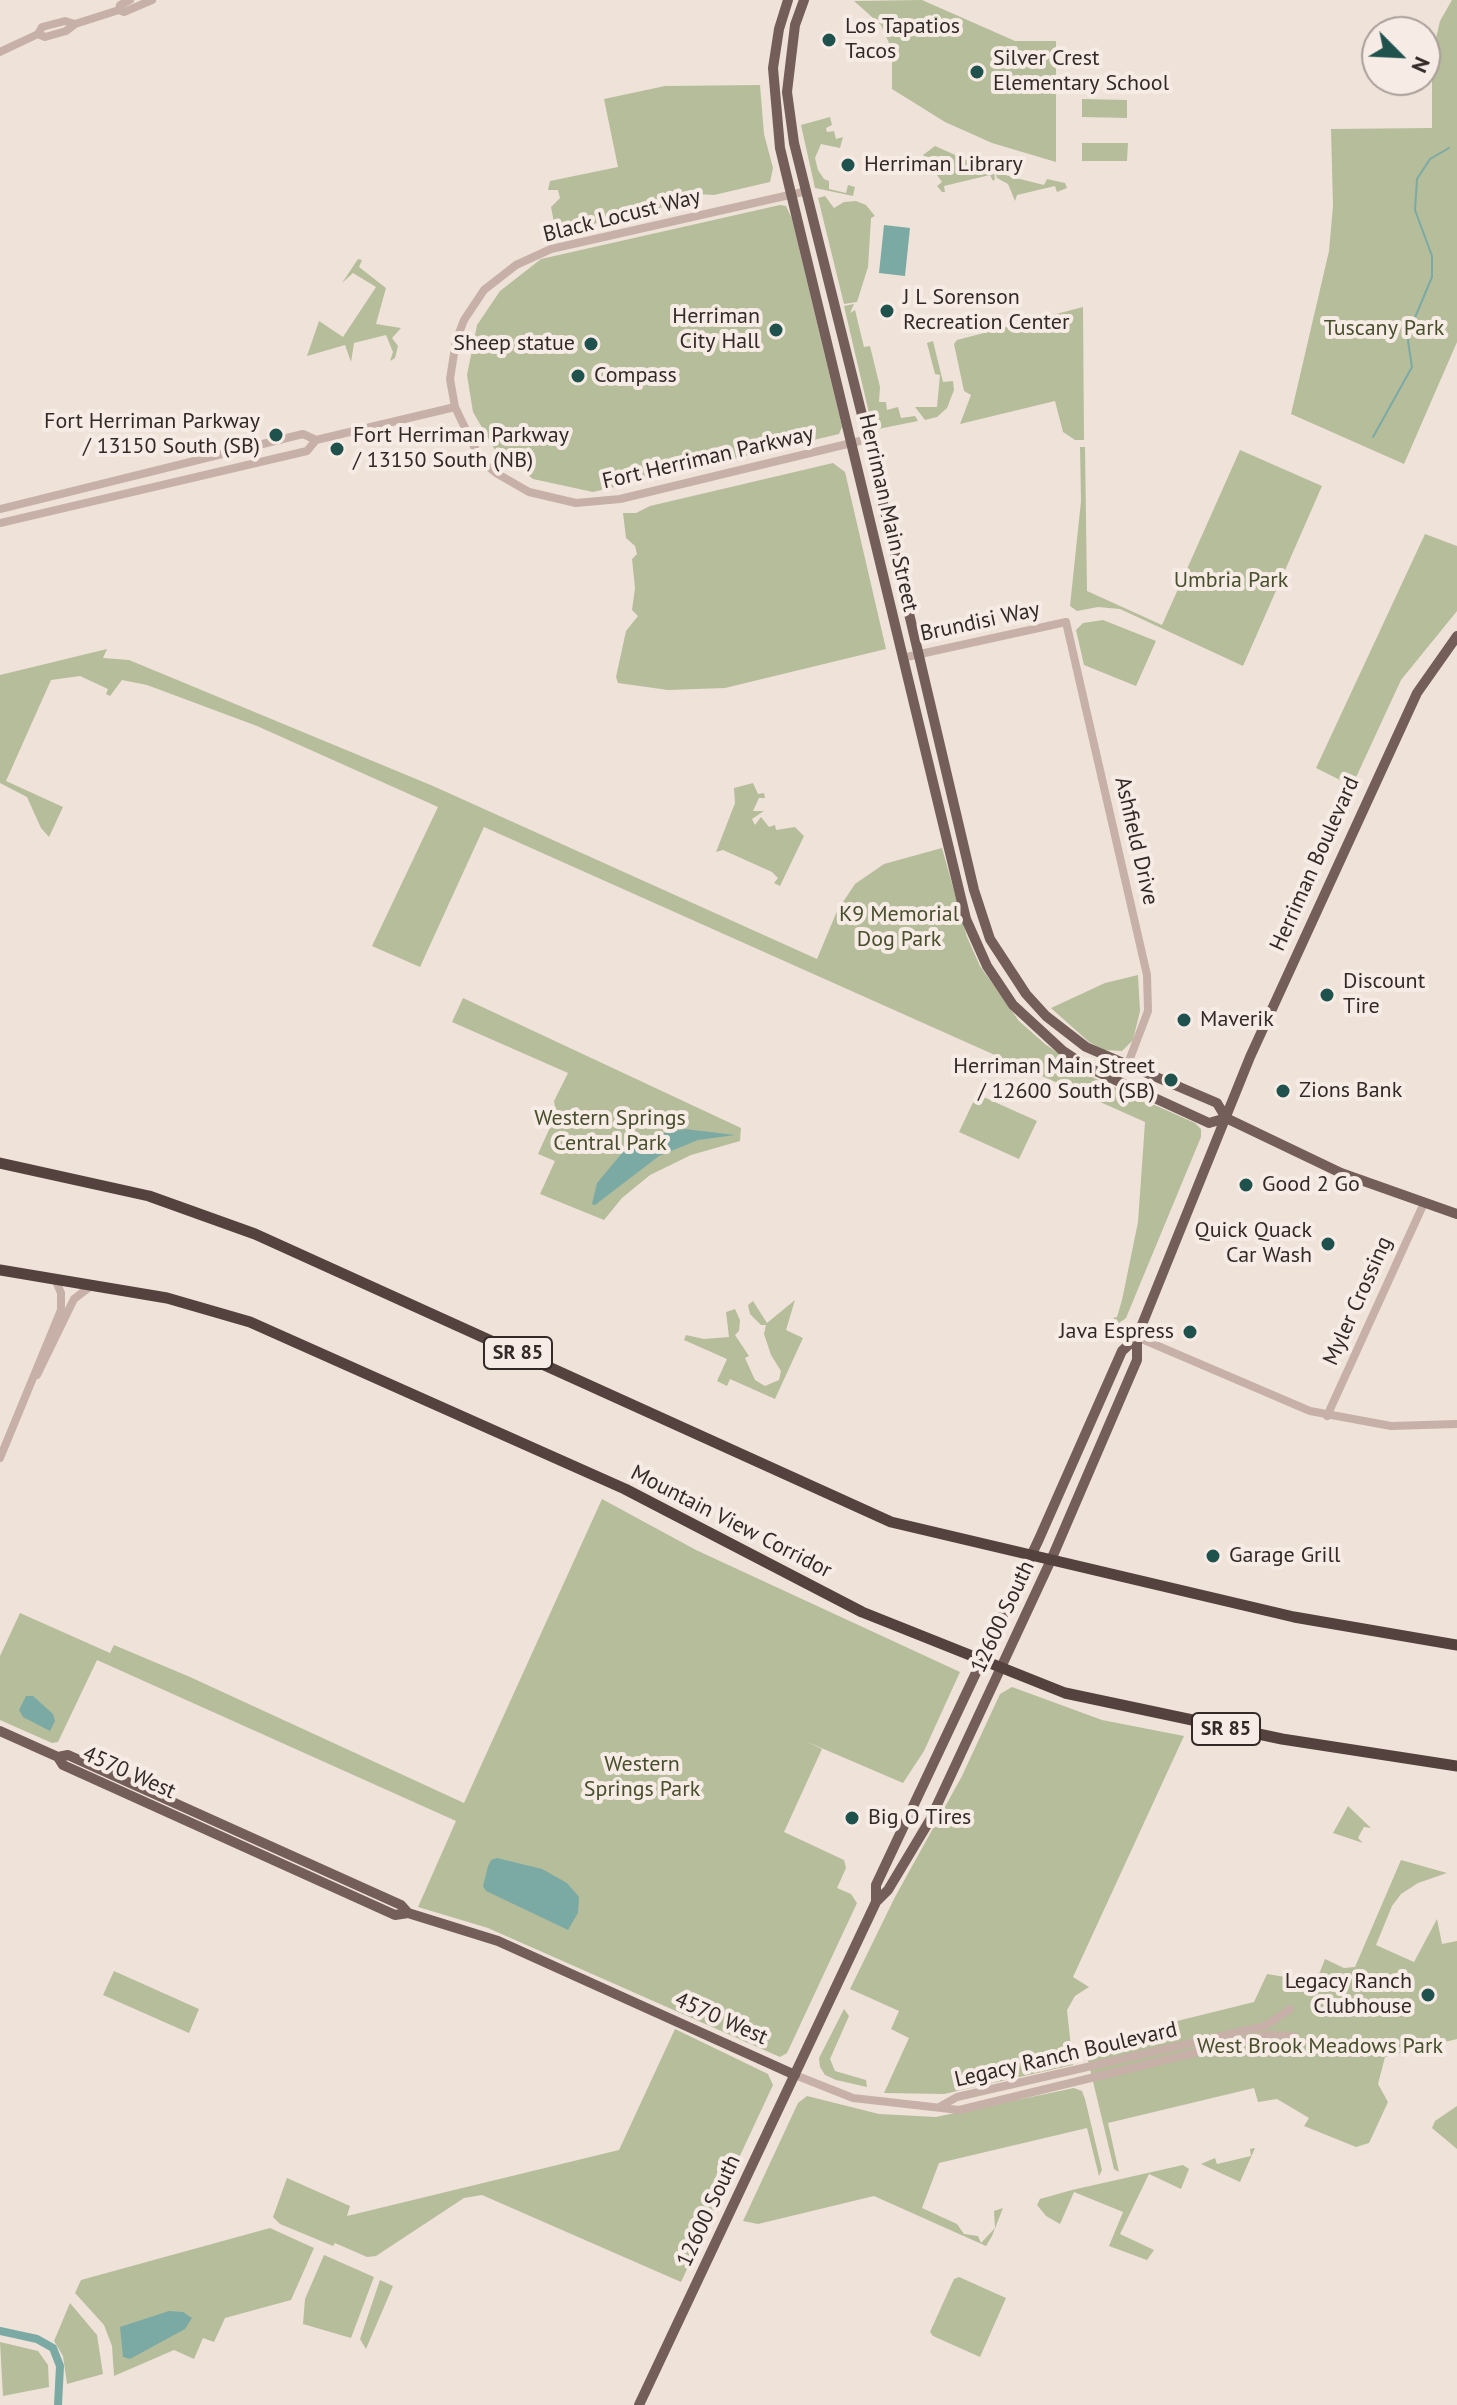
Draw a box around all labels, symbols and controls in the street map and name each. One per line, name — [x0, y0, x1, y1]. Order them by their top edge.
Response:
place label: Los Tapatios Tacos — [845, 14, 960, 66]
north arrow — [1361, 16, 1441, 96]
marker: Los Tapatios Tacos — [820, 31, 838, 49]
place label: Silver Crest Elementary School — [993, 46, 1169, 98]
text: N — [1405, 53, 1437, 77]
marker: Silver Crest Elementary School — [968, 63, 986, 81]
place label: Herriman Library — [864, 152, 1023, 178]
marker: Herriman Library — [839, 156, 857, 174]
street label: Black Locust Way — [541, 184, 703, 248]
place label: J L Sorenson Recreation Center — [903, 285, 1069, 336]
marker: J L Sorenson Recreation Center — [878, 302, 896, 320]
place label: Herriman City Hall — [672, 304, 760, 356]
park label: Tuscany Park — [1324, 316, 1444, 342]
marker: Herriman City Hall — [767, 321, 785, 339]
place label: Sheep statue — [453, 331, 575, 357]
marker: Sheep statue — [582, 335, 600, 353]
place label: Compass — [594, 363, 677, 389]
marker: Compass — [569, 367, 587, 385]
place label: Fort Herriman Parkway / 13150 South (SB) — [44, 409, 260, 460]
street label: Herriman Main Street — [852, 412, 924, 614]
street label: Fort Herriman Parkway — [600, 421, 816, 495]
place label: Fort Herriman Parkway / 13150 South (NB) — [353, 423, 569, 474]
marker: Fort Herriman Parkway / 13150 South (SB) — [267, 426, 285, 444]
marker: Fort Herriman Parkway / 13150 South (NB) — [328, 440, 346, 458]
park label: Umbria Park — [1174, 568, 1288, 594]
street label: Brundisi Way — [918, 596, 1042, 648]
street label: Herriman Boulevard — [1265, 773, 1365, 955]
street label: Ashfield Drive — [1108, 774, 1164, 908]
park label: K9 Memorial Dog Park — [839, 902, 959, 954]
place label: Discount Tire — [1343, 969, 1425, 1020]
marker: Discount Tire — [1318, 986, 1336, 1004]
place label: Maverik — [1200, 1007, 1274, 1033]
marker: Maverik — [1175, 1011, 1193, 1029]
place label: Herriman Main Street / 12600 South (SB) — [953, 1054, 1155, 1106]
marker: Herriman Main Street / 12600 South (SB) — [1162, 1071, 1180, 1089]
place label: Zions Bank — [1299, 1078, 1402, 1104]
marker: Zions Bank — [1274, 1082, 1292, 1100]
park label: Western Springs Central Park — [534, 1106, 686, 1158]
place label: Good 2 Go — [1262, 1172, 1360, 1198]
marker: Good 2 Go — [1237, 1176, 1255, 1194]
place label: Quick Quack Car Wash — [1195, 1218, 1312, 1270]
street label: Myler Crossing — [1318, 1232, 1398, 1370]
marker: Quick Quack Car Wash — [1319, 1235, 1337, 1253]
place label: Java Espress — [1059, 1319, 1174, 1345]
marker: Java Espress — [1181, 1323, 1199, 1341]
road number: SR 85 — [484, 1337, 552, 1369]
street label: Mountain View Corridor — [626, 1460, 836, 1584]
place label: Garage Grill — [1229, 1543, 1340, 1569]
marker: Garage Grill — [1204, 1547, 1222, 1565]
street label: 12600 South — [966, 1557, 1040, 1677]
road number: SR 85 — [1192, 1713, 1260, 1745]
street label: 4570 West — [78, 1741, 180, 1805]
park label: Western Springs Park — [584, 1752, 700, 1804]
place label: Big O Tires — [868, 1805, 971, 1831]
marker: Big O Tires — [843, 1809, 861, 1827]
place label: Legacy Ranch Clubhouse — [1285, 1969, 1412, 2020]
marker: Legacy Ranch Clubhouse — [1419, 1986, 1437, 2004]
street label: 4570 West — [670, 1987, 772, 2051]
street label: Legacy Ranch Boulevard — [952, 2017, 1180, 2093]
park label: West Brook Meadows Park — [1197, 2034, 1443, 2060]
street label: 12600 South — [672, 2151, 746, 2271]

